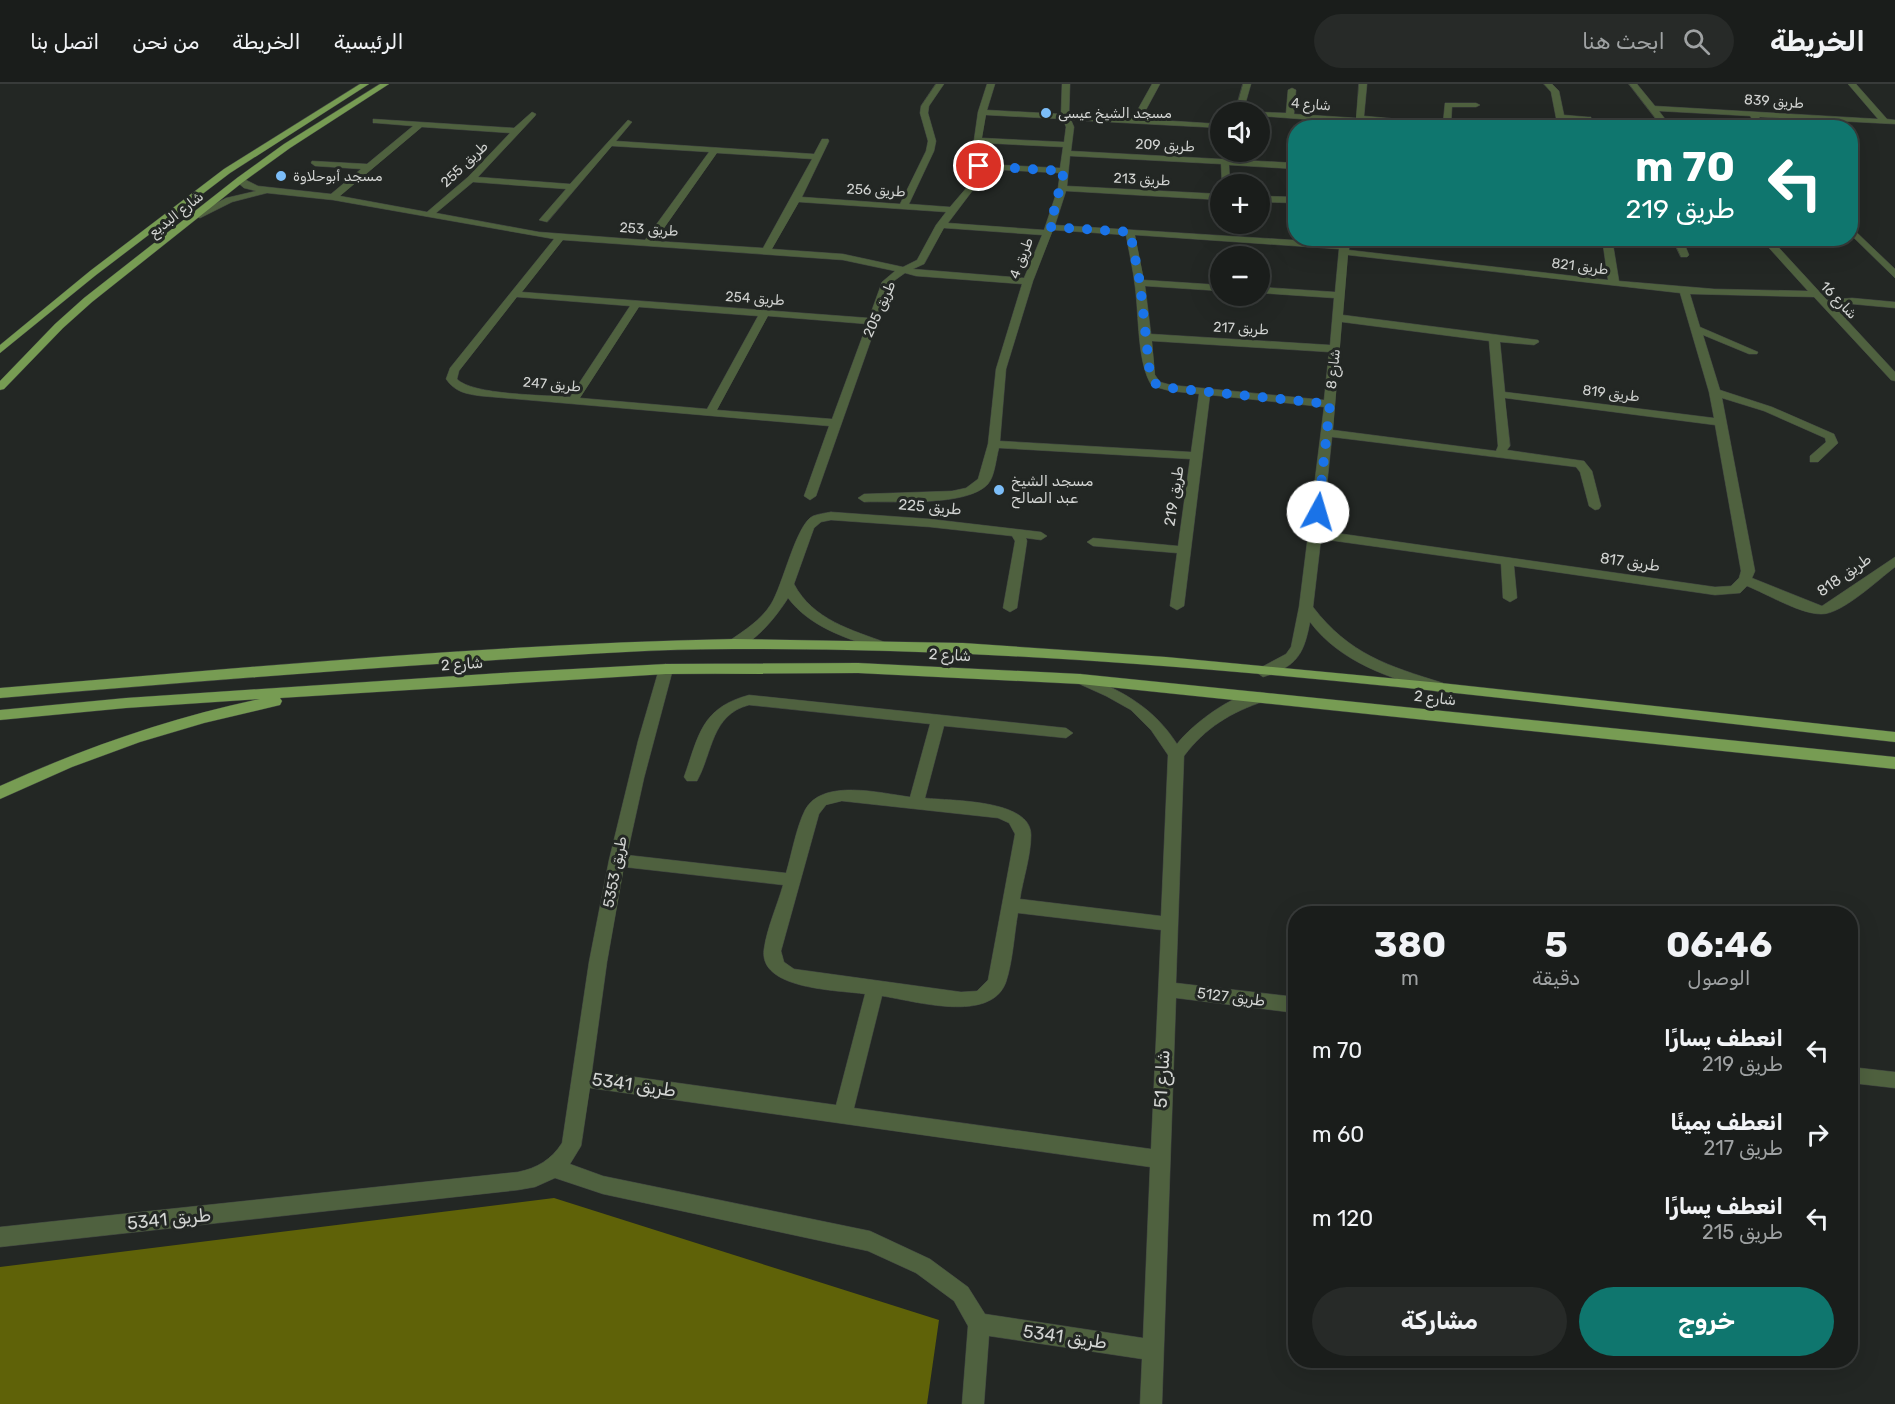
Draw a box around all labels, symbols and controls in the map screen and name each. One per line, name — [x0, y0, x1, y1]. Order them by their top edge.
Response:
search box — [1314, 14, 1734, 68]
icon: search — [1680, 25, 1713, 58]
text: الخريطة — [1770, 25, 1865, 58]
text: ابحث هنا — [1582, 28, 1665, 55]
text: اتصل بنا — [30, 29, 99, 54]
text: من نحن — [132, 29, 199, 54]
text: الخريطة — [232, 29, 301, 54]
text: الرئيسية — [334, 29, 404, 54]
street label: طريق 839 — [1744, 91, 1805, 112]
street label: شارع 4 — [1290, 95, 1332, 116]
map controls — [1210, 102, 1270, 306]
button: sound — [1210, 102, 1270, 162]
place label: مسجد الشيخ عيسى — [1058, 105, 1172, 124]
marker: مسجد الشيخ عيسى — [1039, 106, 1053, 120]
street label: طريق 209 — [1135, 135, 1195, 156]
street label: طريق 255 — [437, 138, 492, 191]
pin — [953, 140, 1004, 191]
text: 70 m — [1635, 142, 1735, 192]
icon: left — [1756, 144, 1834, 222]
icon: arrive — [962, 149, 995, 182]
place label: مسجد أبوحلاوة — [293, 168, 383, 185]
marker: مسجد أبوحلاوة — [274, 169, 288, 183]
street label: طريق 213 — [1113, 170, 1171, 189]
button: + — [1210, 174, 1270, 234]
street label: طريق 256 — [846, 180, 906, 201]
street label: شارع البديع — [146, 188, 208, 242]
text: طريق 219 — [1626, 193, 1735, 225]
street label: طريق 253 — [619, 219, 679, 240]
street label: طريق 4 — [1006, 235, 1037, 281]
button: − — [1210, 246, 1270, 306]
street label: طريق 821 — [1550, 255, 1610, 278]
street label: طريق 205 — [860, 278, 899, 340]
street label: شارع 16 — [1815, 278, 1861, 324]
street label: طريق 254 — [725, 288, 785, 309]
street label: طريق 217 — [1213, 319, 1269, 338]
street label: شارع 8 — [1323, 348, 1346, 390]
street label: طريق 247 — [522, 373, 582, 396]
street label: طريق 819 — [1581, 382, 1641, 405]
street label: طريق 219 — [1160, 465, 1188, 527]
place label: مسجد الشيخ عبد الصالح — [1011, 472, 1093, 509]
position arrow — [1286, 480, 1350, 544]
marker: مسجد الشيخ عبد الصالح — [992, 483, 1006, 497]
street label: طريق 225 — [898, 495, 962, 519]
street label: طريق 817 — [1599, 549, 1661, 575]
street label: طريق 818 — [1813, 550, 1875, 600]
street label: شارع 2 — [928, 645, 972, 667]
street label: شارع 2 — [440, 654, 484, 676]
street label: شارع 2 — [1413, 687, 1457, 711]
street label: طريق 5353 — [599, 835, 631, 909]
text: 380 — [1374, 923, 1446, 966]
text: 5 — [1544, 923, 1568, 966]
text: 06:46 — [1666, 923, 1772, 966]
text: m — [1401, 966, 1419, 990]
text: دقيقة — [1532, 966, 1580, 990]
text: الوصول — [1688, 966, 1751, 990]
street label: طريق 5127 — [1196, 984, 1266, 1010]
text: انعطف يسارًا — [1664, 1025, 1783, 1052]
icon: left — [1801, 1034, 1834, 1067]
text: 70 m — [1312, 1037, 1362, 1064]
street label: شارع 51 — [1149, 1049, 1176, 1109]
text: طريق 219 — [1702, 1052, 1783, 1076]
street label: طريق 5341 — [591, 1068, 677, 1102]
text: انعطف يمينًا — [1670, 1109, 1783, 1136]
icon: right — [1801, 1118, 1834, 1151]
text: 60 m — [1312, 1121, 1364, 1148]
text: طريق 217 — [1704, 1136, 1783, 1160]
text: انعطف يسارًا — [1664, 1193, 1783, 1220]
icon: left — [1801, 1202, 1834, 1235]
street label: طريق 5341 — [126, 1204, 212, 1234]
text: 120 m — [1312, 1205, 1373, 1232]
text: طريق 215 — [1702, 1220, 1783, 1244]
button: مشاركة — [1312, 1287, 1567, 1356]
button: خروج — [1579, 1287, 1834, 1356]
street label: طريق 5341 — [1022, 1320, 1108, 1354]

